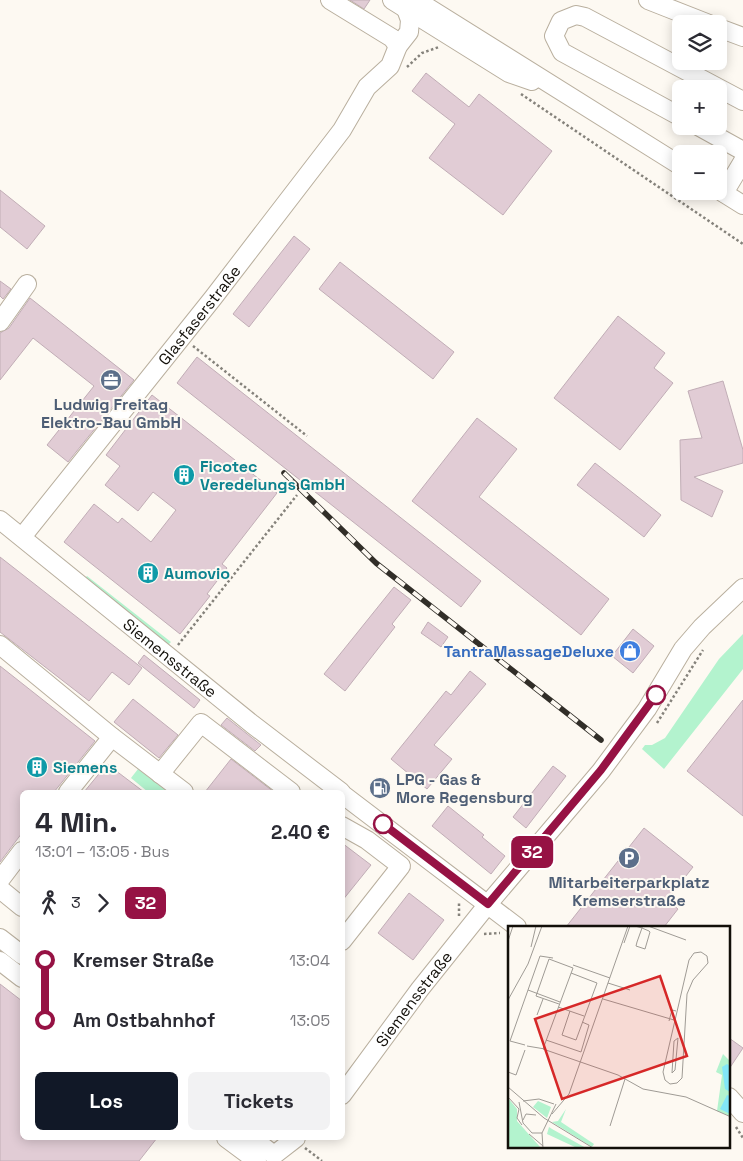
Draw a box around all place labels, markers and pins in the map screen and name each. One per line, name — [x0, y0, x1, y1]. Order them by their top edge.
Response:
office icon: Ludwig Freitag Elektro-Bau GmbH — [99, 368, 123, 392]
place label: Ludwig Freitag Elektro-Bau GmbH — [41, 394, 181, 433]
place label: Ficotec Veredelungs GmbH — [200, 456, 345, 495]
building icon: Ficotec Veredelungs GmbH — [172, 463, 196, 487]
building icon: Aumovio — [136, 561, 160, 585]
place label: Aumovio — [164, 563, 230, 584]
shop icon: TantraMassageDeluxe — [618, 639, 642, 663]
place label: TantraMassageDeluxe — [444, 641, 614, 662]
unlabelled marker — [646, 685, 666, 705]
building icon: Siemens — [25, 755, 49, 779]
place label: Siemens — [53, 757, 117, 778]
place label: LPG - Gas & More Regensburg — [396, 769, 533, 808]
fuel station icon: LPG - Gas & More Regensburg — [368, 776, 392, 800]
unlabelled marker — [373, 814, 393, 834]
parking icon: Mitarbeiterparkplatz Kremserstraße — [617, 846, 641, 870]
place label: Mitarbeiterparkplatz Kremserstraße — [548, 872, 710, 911]

